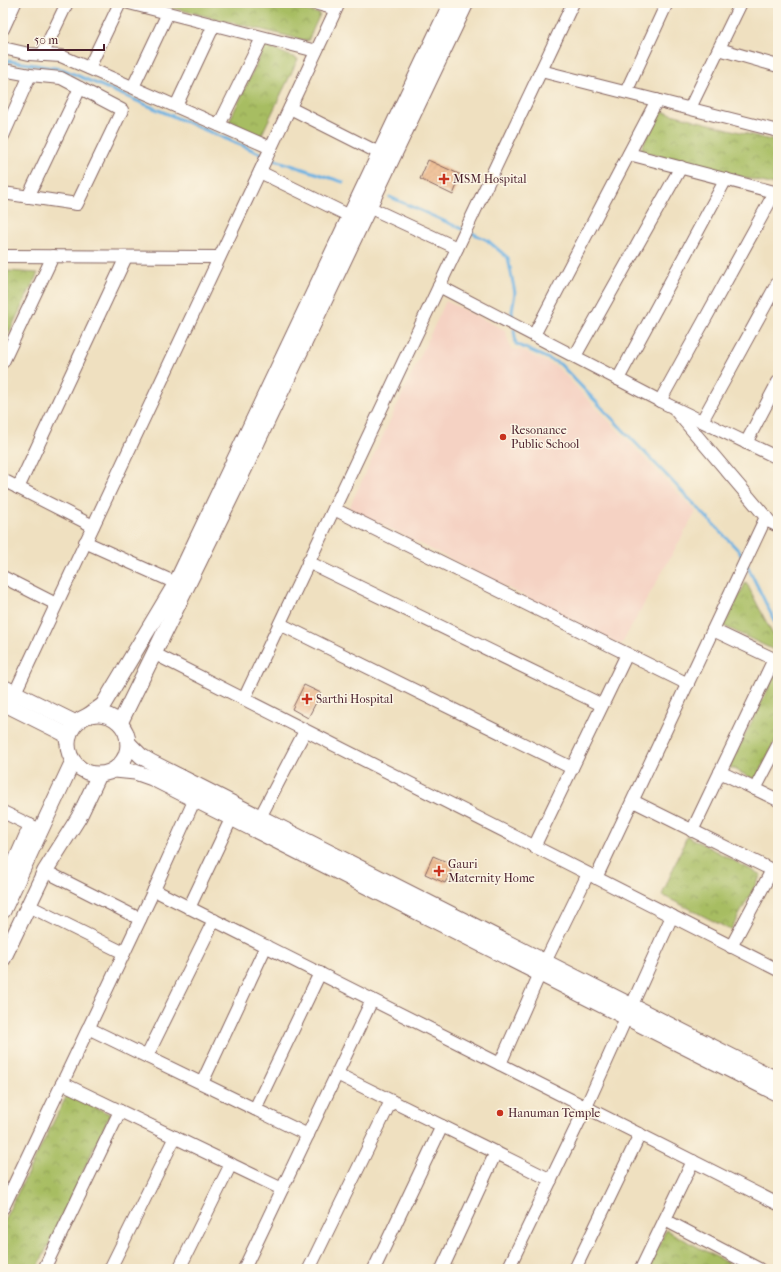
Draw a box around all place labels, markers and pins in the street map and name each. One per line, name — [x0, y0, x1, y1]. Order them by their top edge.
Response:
place label: MSM Hospital — [453, 172, 527, 186]
marker: MSM Hospital — [438, 173, 450, 185]
place label: Resonance Public School — [511, 423, 580, 451]
marker: Resonance Public School — [498, 432, 508, 442]
place label: Sarthi Hospital — [316, 692, 394, 706]
marker: Sarthi Hospital — [301, 693, 313, 705]
place label: Gauri Maternity Home — [448, 857, 535, 885]
marker: Gauri Maternity Home — [433, 865, 445, 877]
place label: Hanuman Temple — [508, 1106, 600, 1120]
marker: Hanuman Temple — [495, 1108, 505, 1118]

